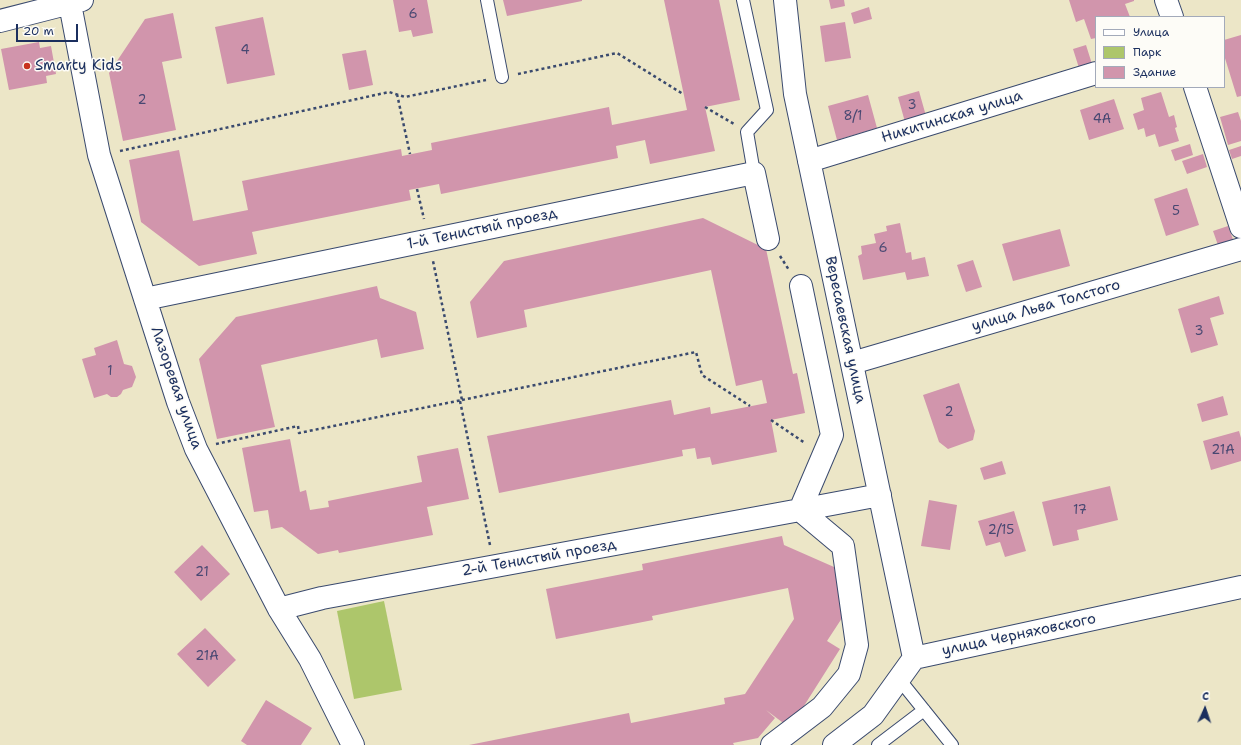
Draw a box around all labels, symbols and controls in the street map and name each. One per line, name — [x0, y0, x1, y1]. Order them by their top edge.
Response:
house number: 6 — [408, 7, 418, 23]
scale bar — [18, 16, 80, 42]
legend — [1095, 16, 1225, 88]
text: 20 m — [23, 23, 54, 39]
text: Улица — [1133, 24, 1169, 40]
house number: 4 — [240, 43, 250, 59]
text: Парк — [1133, 44, 1161, 60]
place label: Smarty Kids — [35, 57, 122, 75]
marker: Smarty Kids — [22, 61, 32, 71]
text: Здание — [1133, 64, 1176, 80]
street label: Никитинская улица — [879, 87, 1025, 147]
house number: 2 — [137, 93, 147, 109]
house number: 3 — [907, 98, 917, 114]
house number: 8/1 — [844, 109, 862, 125]
house number: 4А — [1093, 112, 1111, 128]
street label: 1-й Тенистый проезд — [405, 204, 559, 254]
house number: 5 — [1172, 204, 1180, 220]
house number: 6 — [878, 241, 888, 257]
street label: Вересаевская улица — [821, 255, 869, 405]
street label: улица Льва Толстого — [970, 276, 1122, 336]
street label: Лазоревая улица — [147, 324, 205, 452]
house number: 3 — [1194, 324, 1204, 340]
house number: 1 — [107, 364, 113, 380]
house number: 2 — [944, 405, 954, 421]
house number: 21А — [1211, 443, 1235, 459]
house number: 17 — [1073, 503, 1087, 519]
house number: 2/15 — [988, 523, 1014, 539]
street label: 2-й Тенистый проезд — [460, 536, 618, 580]
house number: 21 — [195, 565, 209, 581]
street label: улица Черняховского — [940, 610, 1098, 660]
house number: 21А — [195, 649, 219, 665]
north arrow — [1185, 689, 1225, 729]
text: С — [1202, 689, 1209, 704]

